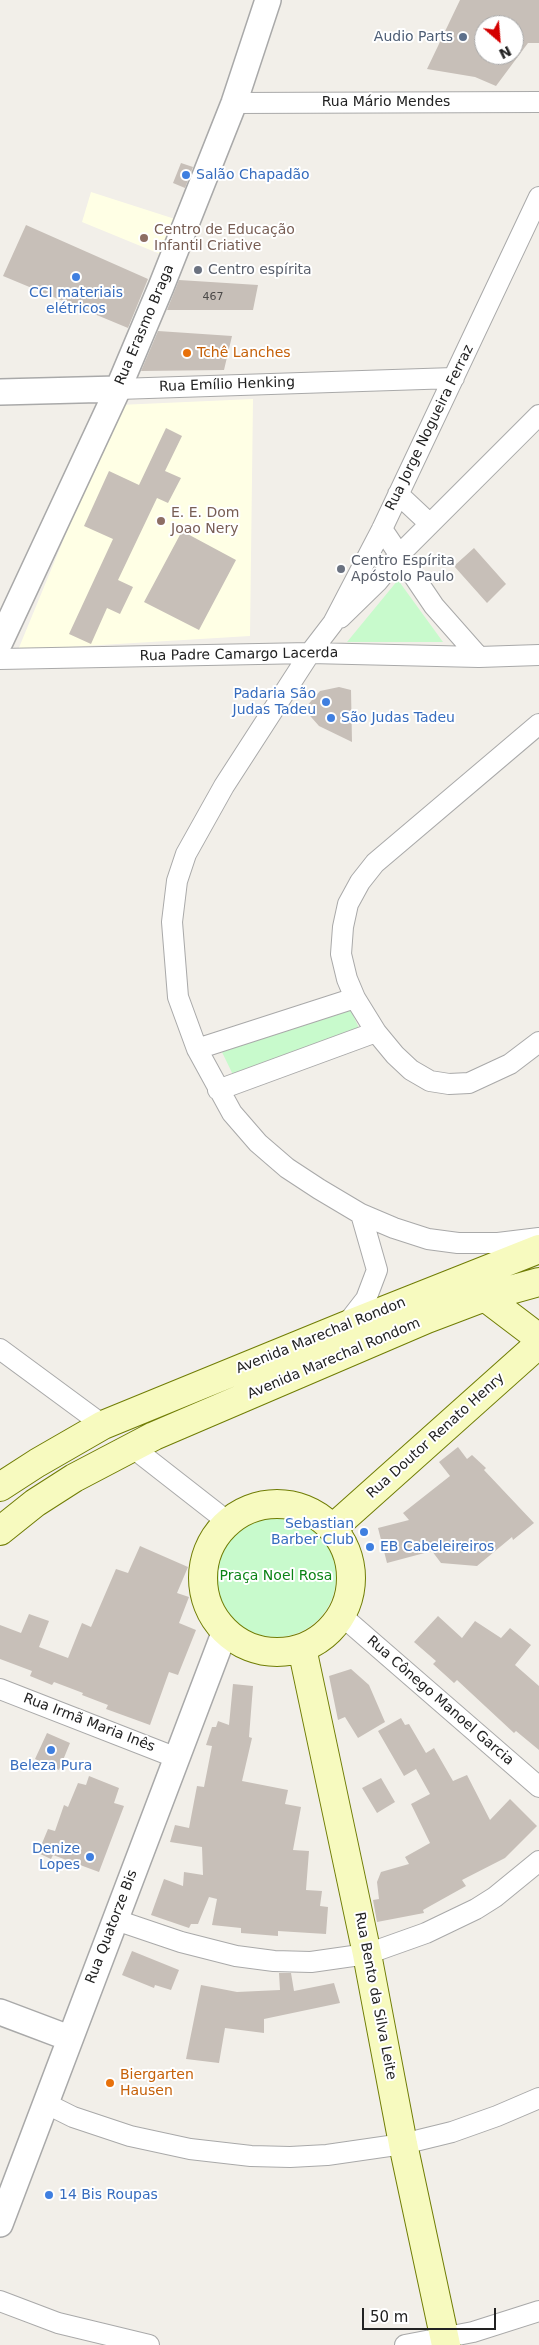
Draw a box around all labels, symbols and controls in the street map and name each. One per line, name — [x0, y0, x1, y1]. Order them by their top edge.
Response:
north arrow — [474, 15, 524, 65]
place label: Audio Parts — [374, 29, 453, 45]
marker: Audio Parts — [457, 31, 469, 43]
text: N — [497, 43, 514, 62]
street label: Rua Mário Mendes — [322, 94, 450, 110]
place label: Salão Chapadão — [196, 167, 310, 183]
marker: Salão Chapadão — [180, 169, 192, 181]
place label: Centro de Educação Infantil Criative — [154, 222, 295, 254]
marker: Centro de Educação Infantil Criative — [138, 232, 150, 244]
street label: Rua Erasmo Braga — [112, 262, 178, 388]
place label: Centro espírita — [208, 262, 312, 278]
marker: Centro espírita — [192, 264, 204, 276]
marker: CCI materiais elétricos — [70, 271, 82, 283]
place label: CCI materiais elétricos — [29, 285, 123, 318]
house number: 467 — [203, 290, 223, 304]
street label: Rua Jorge Nogueira Ferraz — [382, 342, 478, 514]
place label: Tchê Lanches — [197, 345, 291, 361]
marker: Tchê Lanches — [181, 347, 193, 359]
street label: Rua Emílio Henking — [159, 374, 295, 396]
place label: E. E. Dom Joao Nery — [171, 505, 239, 538]
marker: E. E. Dom Joao Nery — [155, 515, 167, 527]
place label: Centro Espírita Apóstolo Paulo — [351, 553, 455, 586]
marker: Centro Espírita Apóstolo Paulo — [335, 563, 347, 575]
street label: Rua Padre Camargo Lacerda — [140, 645, 338, 665]
place label: Padaria São Judas Tadeu — [233, 686, 316, 719]
marker: Padaria São Judas Tadeu — [320, 696, 332, 708]
place label: São Judas Tadeu — [341, 710, 455, 726]
marker: São Judas Tadeu — [325, 712, 337, 724]
street label: Avenida Marechal Rondon — [234, 1294, 408, 1378]
street label: Avenida Marechal Rondom — [245, 1315, 423, 1403]
street label: Rua Doutor Renato Henry — [364, 1370, 508, 1502]
place label: Sebastian Barber Club — [271, 1516, 354, 1548]
marker: Sebastian Barber Club — [358, 1526, 370, 1538]
place label: EB Cabeleireiros — [380, 1539, 494, 1555]
marker: EB Cabeleireiros — [364, 1541, 376, 1553]
park label: Praça Noel Rosa — [220, 1568, 332, 1584]
street label: Rua Cônego Manoel Garcia — [363, 1633, 517, 1769]
street label: Rua Irmã Maria Inês — [21, 1690, 157, 1756]
marker: Beleza Pura — [45, 1744, 57, 1756]
place label: Beleza Pura — [10, 1758, 92, 1774]
place label: Denize Lopes — [32, 1841, 80, 1874]
marker: Denize Lopes — [84, 1851, 96, 1863]
street label: Rua Quatorze Bis — [83, 1868, 141, 1986]
street label: Rua Bento da Silva Leite — [350, 1911, 400, 2081]
place label: Biergarten Hausen — [120, 2067, 194, 2100]
marker: Biergarten Hausen — [104, 2077, 116, 2089]
place label: 14 Bis Roupas — [59, 2187, 158, 2203]
marker: 14 Bis Roupas — [43, 2189, 55, 2201]
scale bar — [364, 2298, 498, 2330]
text: 50 m — [370, 2308, 408, 2326]

